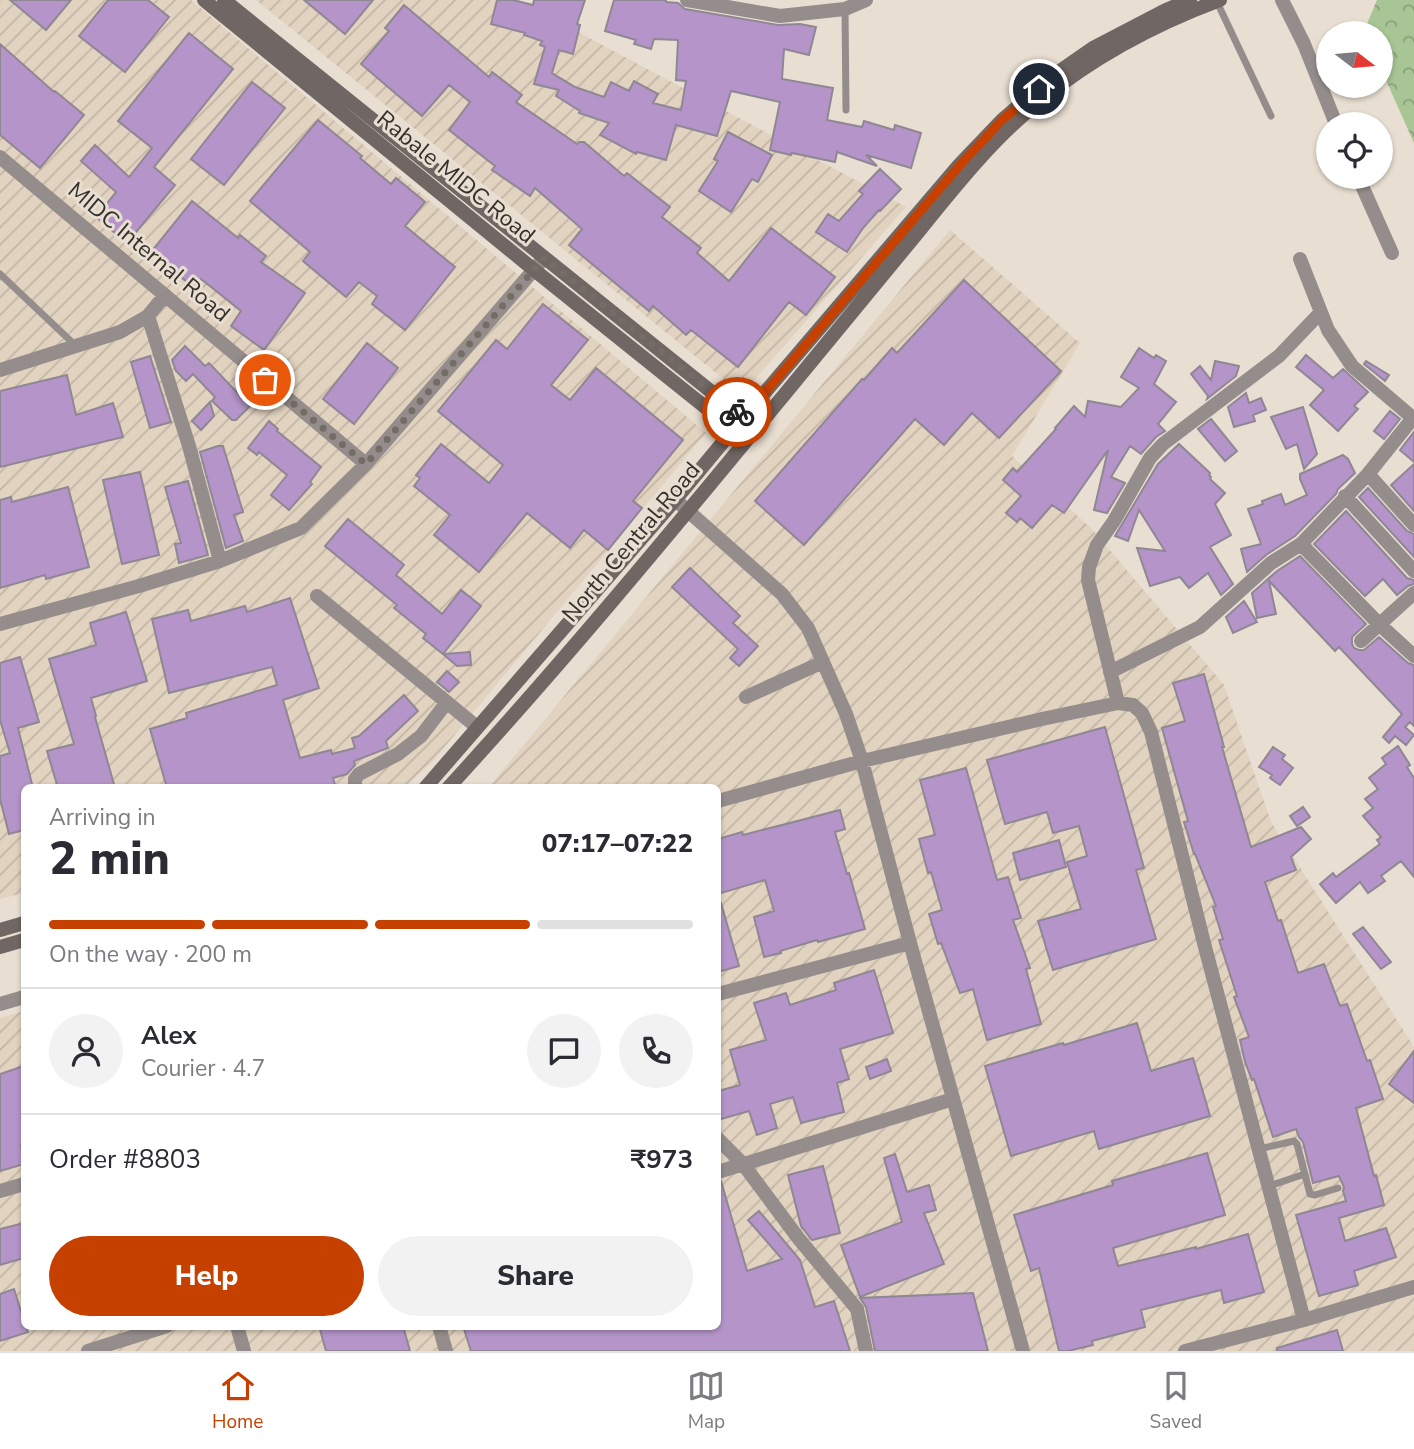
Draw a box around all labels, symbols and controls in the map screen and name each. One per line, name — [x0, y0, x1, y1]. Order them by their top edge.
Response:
north arrow — [1316, 21, 1393, 98]
map controls — [1316, 21, 1393, 189]
pin — [1009, 59, 1069, 119]
icon: home — [1020, 70, 1058, 108]
street label: Rabale MIDC Road — [370, 103, 542, 251]
button: locate — [1316, 112, 1393, 189]
street label: MIDC Internal Road — [61, 175, 237, 329]
pin — [235, 350, 295, 410]
icon: bag — [246, 361, 284, 399]
courier — [702, 377, 772, 447]
icon: bike — [718, 393, 756, 431]
street label: North Central Road — [555, 455, 707, 629]
text: Arriving in — [49, 802, 156, 833]
text: 07:17–07:22 — [542, 826, 693, 861]
text: 2 min — [49, 827, 170, 890]
text: On the way · 200 m — [49, 939, 252, 970]
button: person — [49, 1014, 123, 1088]
button: chat — [527, 1014, 601, 1088]
button: phone — [619, 1014, 693, 1088]
text: Alex — [141, 1018, 197, 1053]
text: Courier · 4.7 — [141, 1053, 265, 1084]
text: Order #8803 — [49, 1142, 201, 1177]
text: ₹973 — [631, 1142, 693, 1177]
button: Help — [49, 1236, 364, 1316]
button: Share — [378, 1236, 693, 1316]
tab: Home — [212, 1367, 263, 1435]
tab: Map — [687, 1367, 725, 1435]
tab: Saved — [1149, 1367, 1202, 1435]

